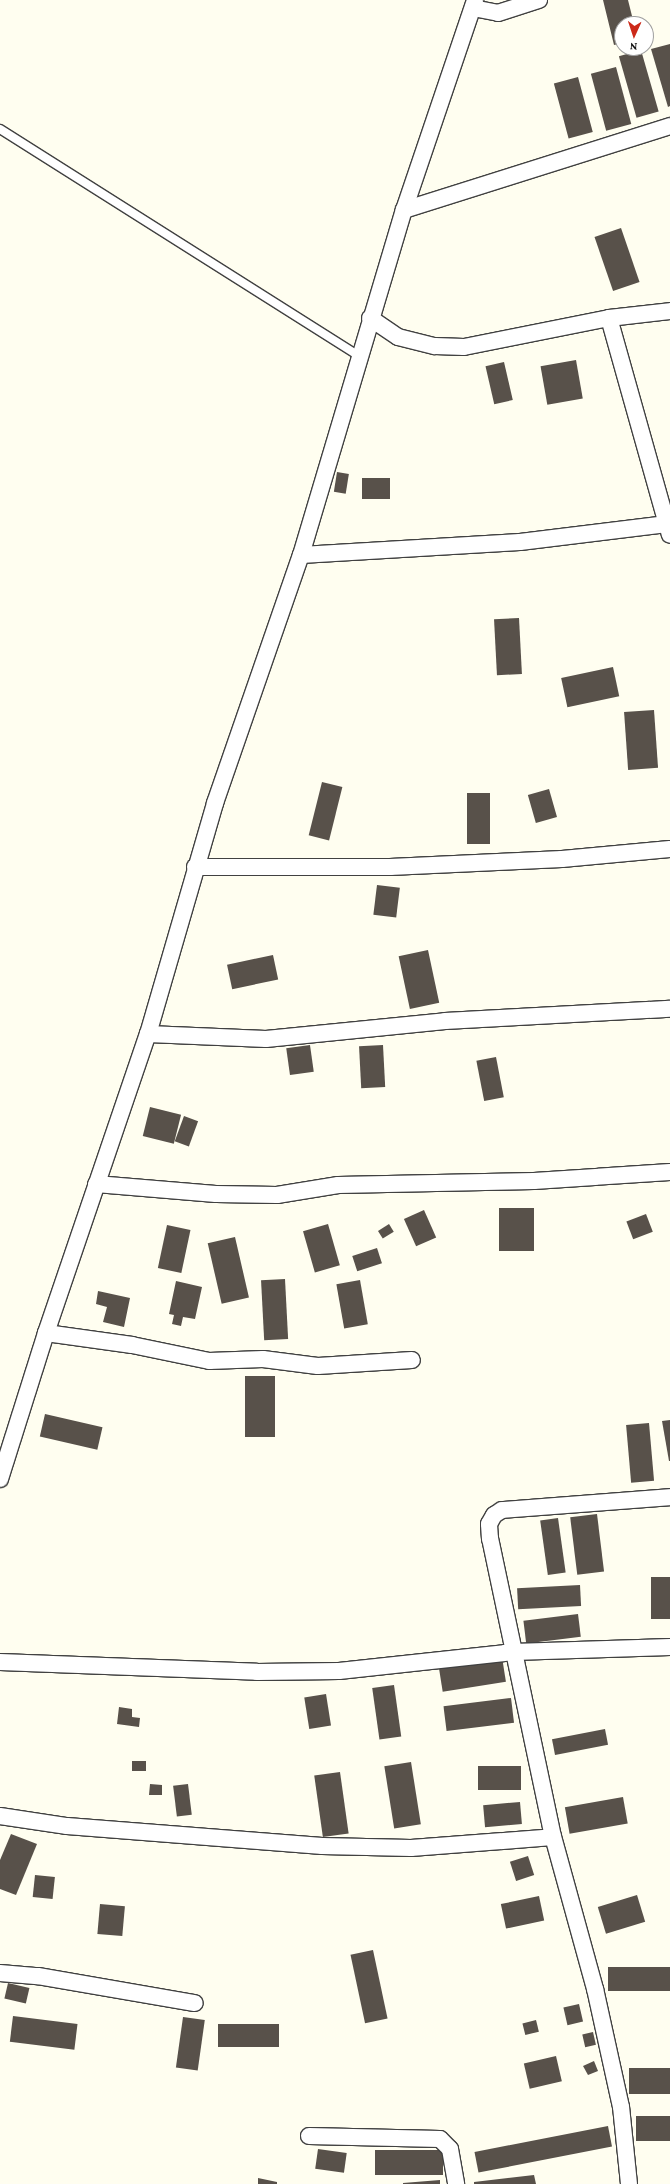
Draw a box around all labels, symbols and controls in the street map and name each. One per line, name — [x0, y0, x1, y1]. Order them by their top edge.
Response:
north arrow — [614, 16, 654, 56]
text: N — [629, 41, 637, 53]

